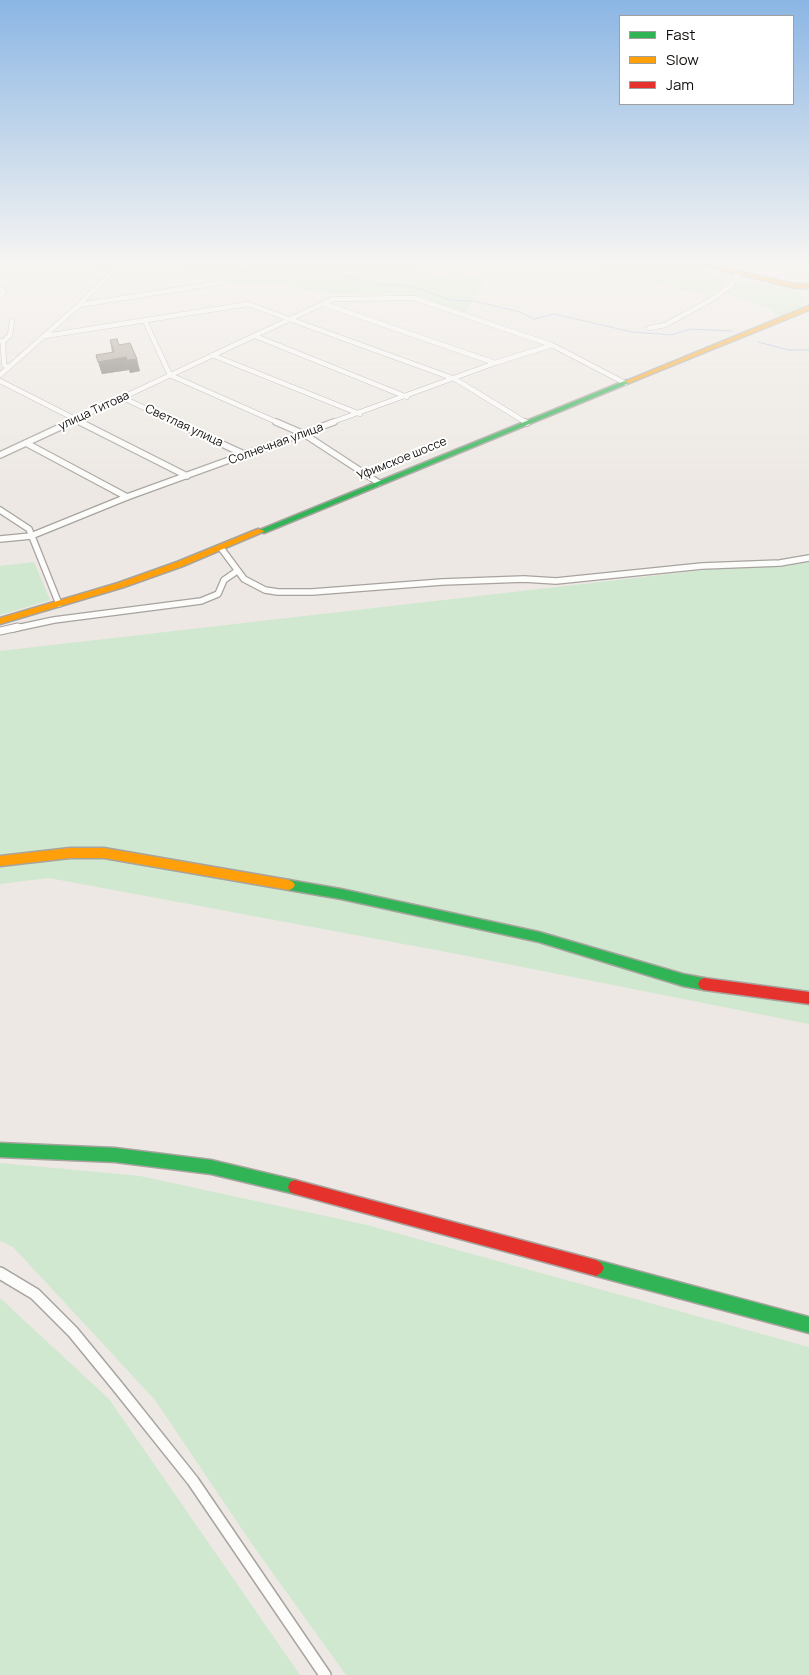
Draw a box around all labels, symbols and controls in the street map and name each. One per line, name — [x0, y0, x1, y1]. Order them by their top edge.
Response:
legend — [619, 15, 794, 105]
text: Fast — [666, 24, 695, 45]
text: Slow — [666, 49, 699, 70]
text: Jam — [666, 74, 694, 95]
street label: улица Титова — [56, 388, 132, 434]
street label: Светлая улица — [143, 402, 225, 450]
street label: Солнечная улица — [227, 420, 325, 468]
street label: Уфимское шоссе — [355, 434, 449, 484]

